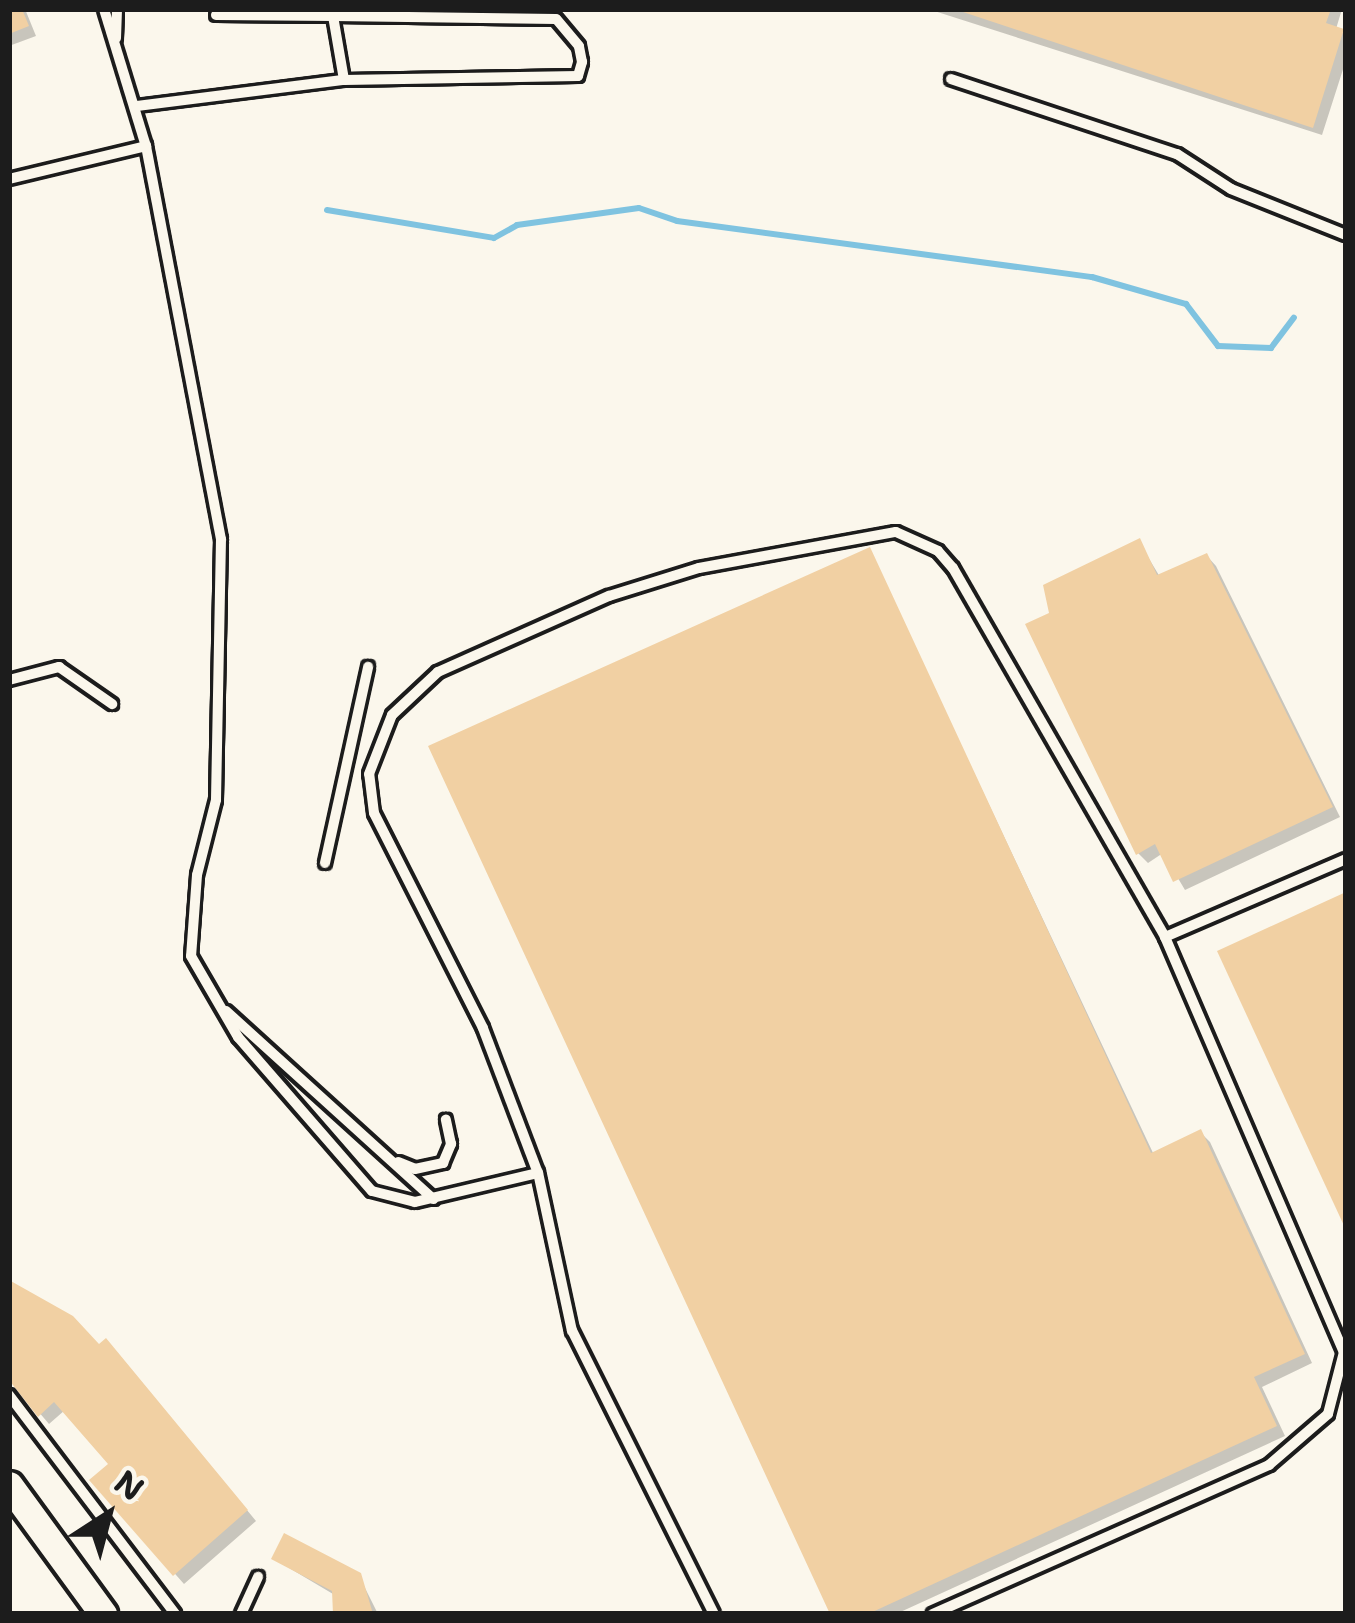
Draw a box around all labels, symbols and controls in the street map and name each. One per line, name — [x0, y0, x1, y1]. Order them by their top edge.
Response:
north arrow — [48, 1455, 168, 1575]
text: N — [106, 1460, 153, 1511]

